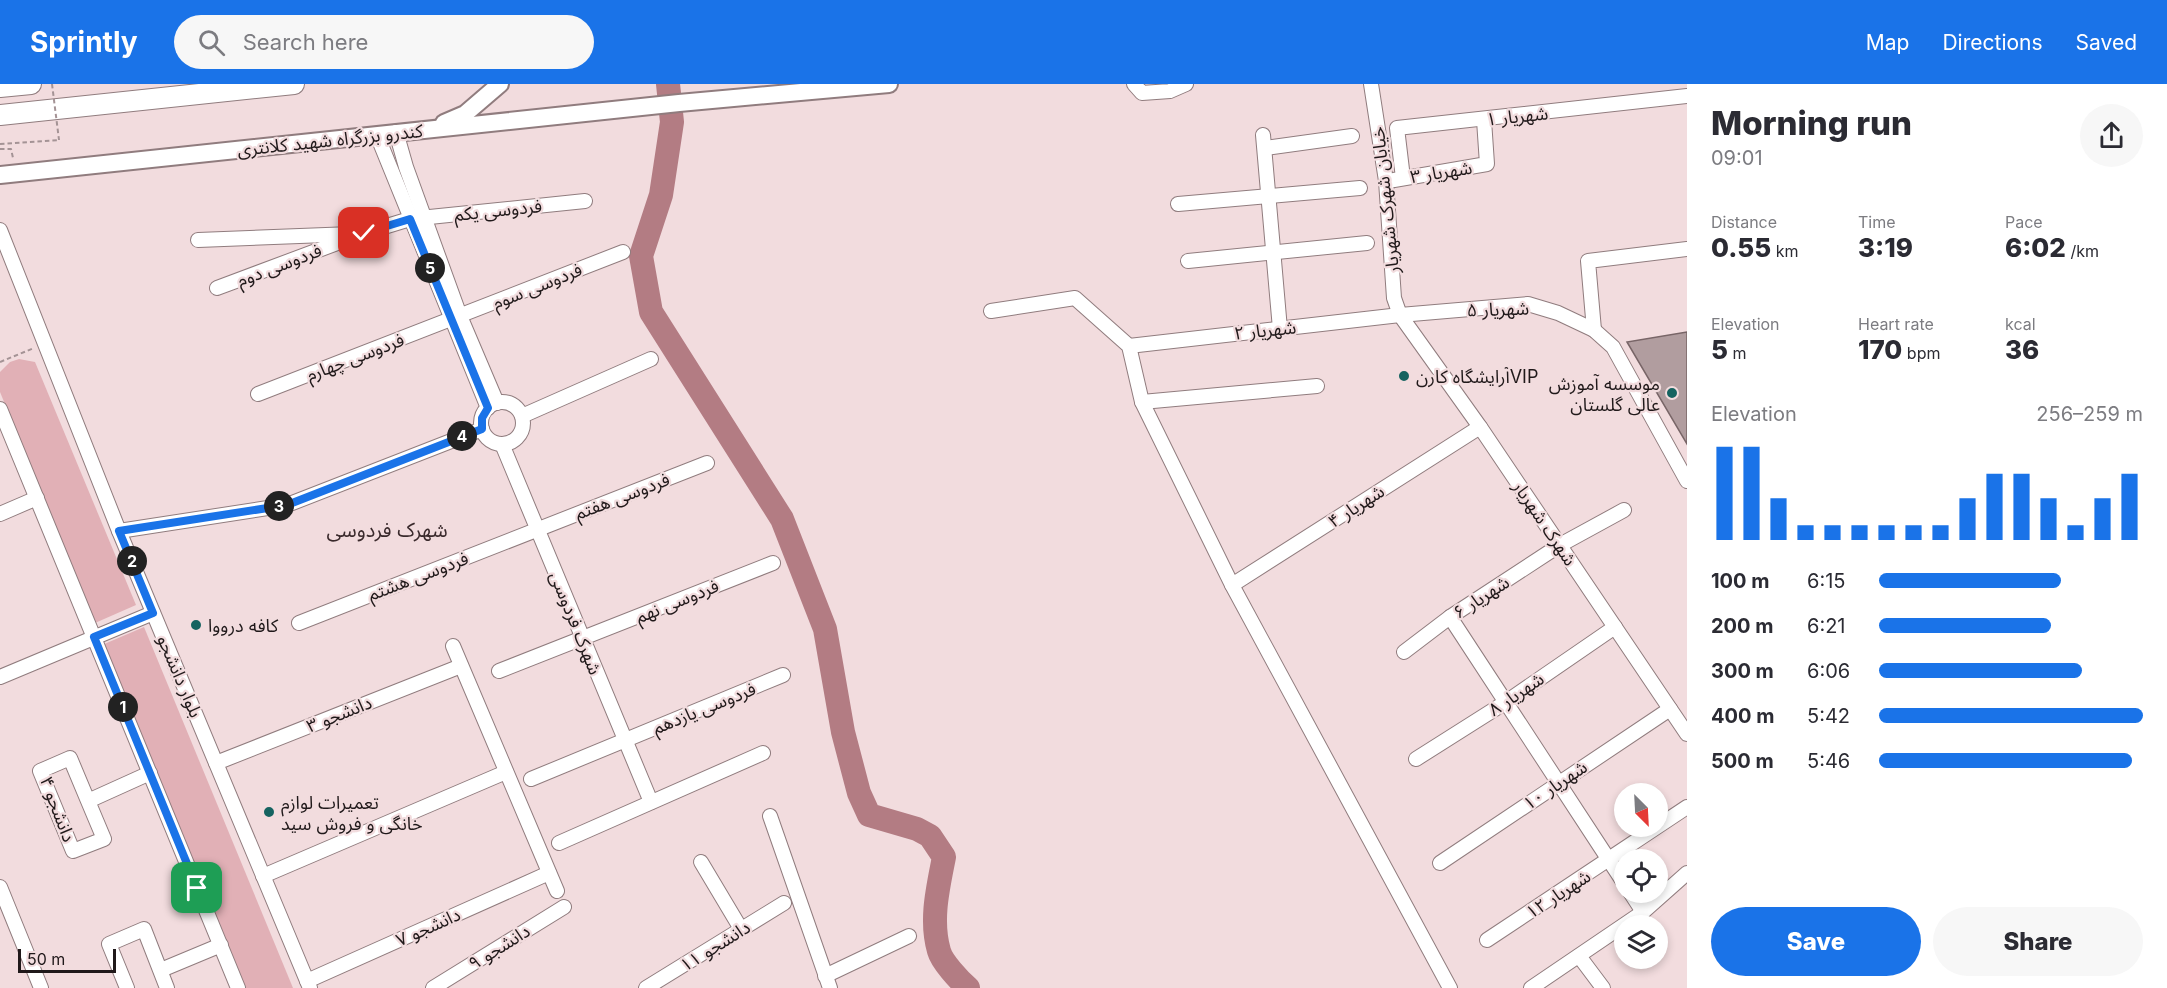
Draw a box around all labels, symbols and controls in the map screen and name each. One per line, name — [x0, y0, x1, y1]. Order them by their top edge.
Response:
search box — [174, 15, 594, 69]
text: Sprintly — [30, 25, 138, 59]
icon: search — [195, 26, 228, 59]
text: Search here — [243, 29, 368, 55]
text: Map — [1866, 30, 1909, 55]
text: Directions — [1942, 30, 2043, 55]
text: Saved — [2076, 30, 2137, 55]
street label: ۱ شهریار — [1485, 102, 1549, 131]
text: Morning run — [1711, 103, 1912, 143]
button: share — [2080, 104, 2143, 167]
street label: کندرو بزرگراه شهید کلانتری — [236, 120, 425, 161]
street label: خیابان شهرک شهریار — [1367, 125, 1404, 275]
text: 09:01 — [1711, 146, 1763, 170]
street label: ۳ شهریار — [1409, 157, 1474, 188]
street label: فردوسی یکم — [453, 195, 543, 228]
pin — [338, 207, 389, 258]
text: Distance — [1711, 212, 1777, 232]
text: Time — [1858, 212, 1896, 232]
text: Pace — [2005, 212, 2043, 232]
icon: check — [347, 216, 380, 249]
text: 0.55 — [1711, 232, 1771, 263]
text: 3:19 — [1858, 232, 1913, 263]
text: 6:02 — [2005, 232, 2066, 263]
street label: فردوسی دوم — [234, 239, 326, 294]
text: km — [1771, 241, 1798, 261]
text: /km — [2066, 241, 2099, 261]
pin: 5 — [415, 253, 445, 283]
text: 5 — [425, 258, 435, 278]
street label: فردوسی سوم — [489, 258, 586, 317]
street label: ۵ شهریار — [1466, 297, 1530, 322]
text: Elevation — [1711, 314, 1780, 334]
text: Heart rate — [1858, 314, 1934, 334]
text: kcal — [2005, 314, 2036, 334]
street label: ۲ شهریار — [1233, 316, 1297, 345]
street label: فردوسی چهارم — [303, 329, 408, 389]
text: 5 — [1711, 334, 1728, 365]
text: 170 — [1858, 334, 1902, 365]
text: 36 — [2005, 334, 2039, 365]
text: m — [1728, 343, 1746, 363]
text: bpm — [1902, 343, 1940, 363]
place label: آرایشگاه کارنVIP — [1416, 366, 1538, 388]
marker: آرایشگاه کارنVIP — [1397, 369, 1411, 383]
place label: موسسه آموزش عالی گلستان — [1549, 373, 1660, 416]
marker: موسسه آموزش عالی گلستان — [1665, 386, 1679, 400]
text: Elevation — [1711, 402, 1797, 426]
text: 256–259 m — [2036, 402, 2143, 426]
pin: 4 — [447, 421, 477, 451]
text: 4 — [457, 426, 467, 446]
street label: فردوسی هفتم — [572, 468, 673, 526]
street label: شهرک شهریار — [1508, 476, 1581, 570]
street label: شهریار ۴ — [1324, 480, 1388, 533]
pin: 3 — [264, 491, 294, 521]
text: 3 — [274, 496, 284, 516]
district label: شهرک فردوسی — [326, 518, 448, 542]
pin: 2 — [117, 546, 147, 576]
street label: فردوسی هشتم — [365, 547, 472, 608]
text: 2 — [127, 551, 137, 571]
street label: شهرک فردوسی — [545, 568, 606, 678]
text: 100 m — [1711, 569, 1770, 593]
text: 6:15 — [1807, 569, 1845, 593]
street label: شهریار ۶ — [1449, 571, 1513, 624]
street label: فردوسی نهم — [632, 575, 723, 630]
text: 200 m — [1711, 614, 1774, 638]
text: 6:21 — [1807, 614, 1846, 638]
place label: کافه درووا — [208, 615, 279, 637]
marker: کافه درووا — [189, 618, 203, 632]
street label: بلوار دانشجو — [152, 632, 207, 721]
text: 300 m — [1711, 659, 1774, 683]
text: 6:06 — [1807, 659, 1850, 683]
street label: شهریار ۸ — [1484, 668, 1548, 721]
street label: فردوسی یازدهم — [649, 678, 760, 741]
street label: دانشجو ۳ — [303, 691, 375, 737]
pin: 1 — [108, 692, 138, 722]
text: 1 — [120, 697, 126, 717]
text: 400 m — [1711, 704, 1775, 728]
text: 5:42 — [1807, 704, 1850, 728]
text: 500 m — [1711, 749, 1774, 773]
text: 5:46 — [1807, 749, 1850, 773]
street label: شهریار ۱۰ — [1519, 756, 1592, 815]
street label: ۴ دانشجو — [35, 773, 80, 845]
north arrow — [1614, 783, 1668, 837]
map controls — [1614, 783, 1668, 969]
place label: تعمیرات لوازم خانگی و فروش سید — [281, 792, 423, 835]
marker: تعمیرات لوازم خانگی و فروش سید — [262, 805, 276, 819]
button: locate — [1614, 849, 1668, 903]
pin — [171, 862, 222, 913]
street label: شهریار ۱۲ — [1522, 865, 1595, 923]
icon: arrive — [180, 871, 213, 904]
street label: دانشجو ۷ — [393, 904, 464, 951]
button: Save — [1711, 907, 1921, 976]
button: Share — [1933, 907, 2143, 976]
button: layers — [1614, 915, 1668, 969]
street label: دانشجو ۱۱ — [676, 916, 754, 977]
street label: دانشجو ۹ — [464, 920, 534, 975]
scale bar — [18, 946, 116, 974]
text: 50 m — [27, 949, 65, 969]

